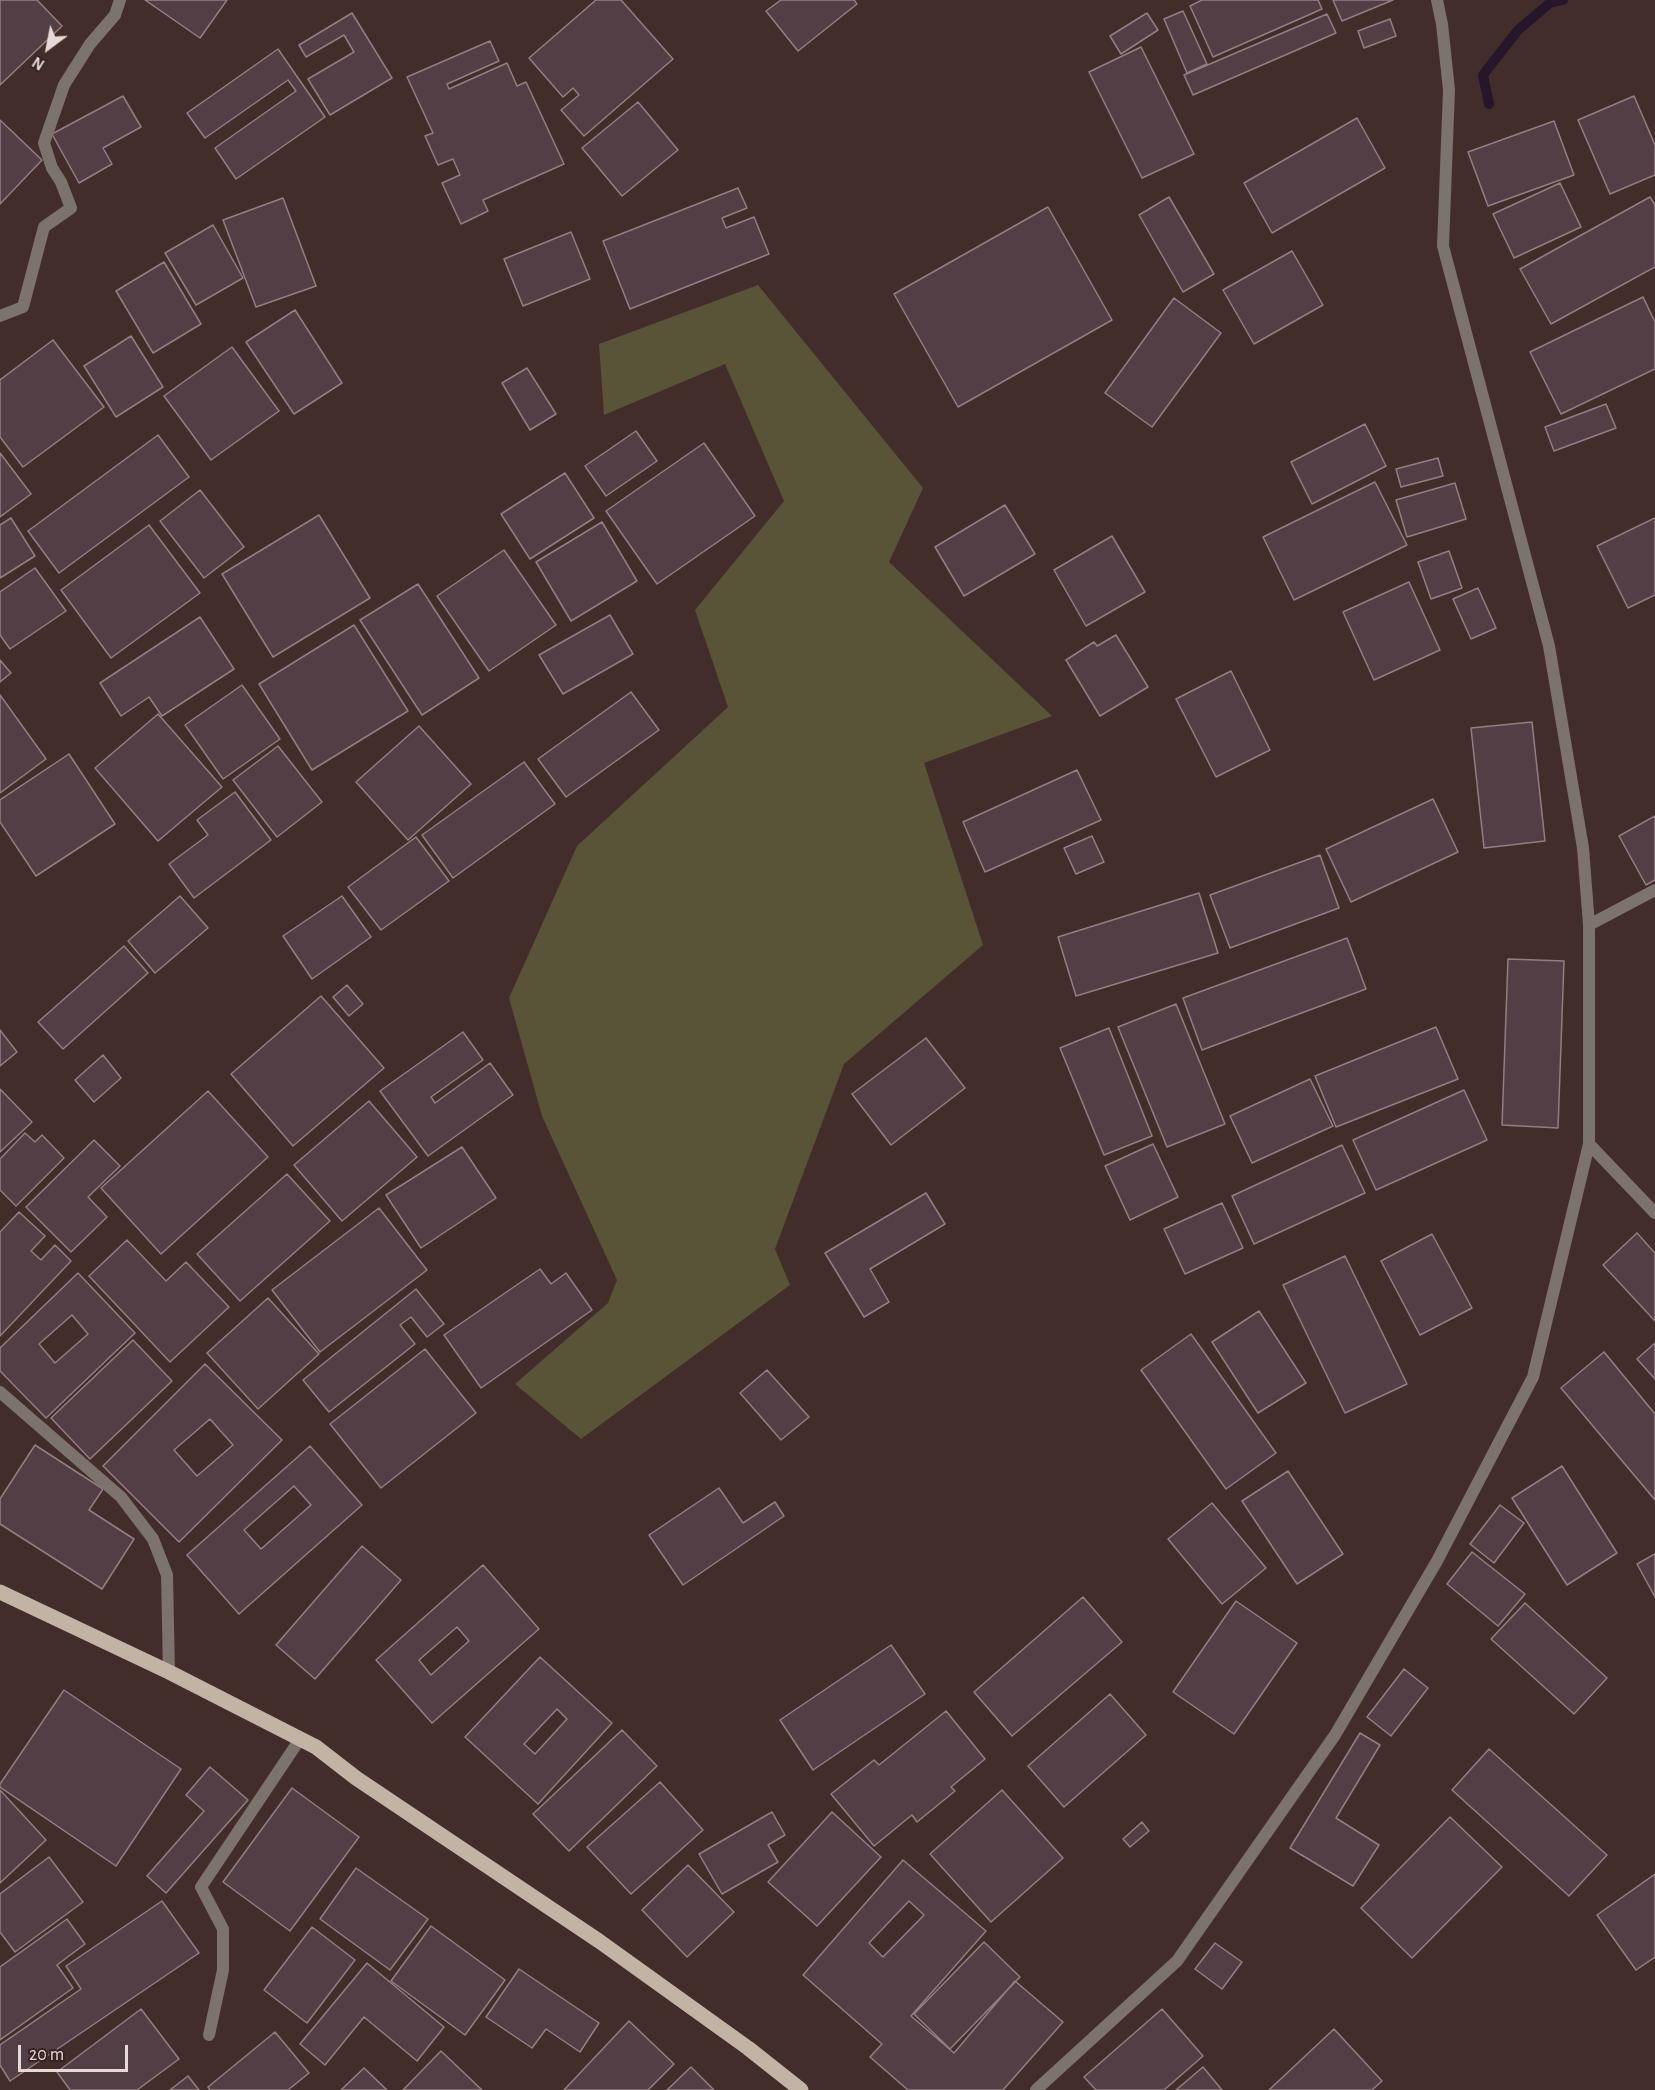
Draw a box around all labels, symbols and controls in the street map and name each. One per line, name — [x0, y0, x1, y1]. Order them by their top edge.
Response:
north arrow — [18, 18, 78, 78]
text: N — [30, 54, 47, 73]
scale bar — [21, 2033, 130, 2071]
text: 20 m — [29, 2046, 64, 2064]

